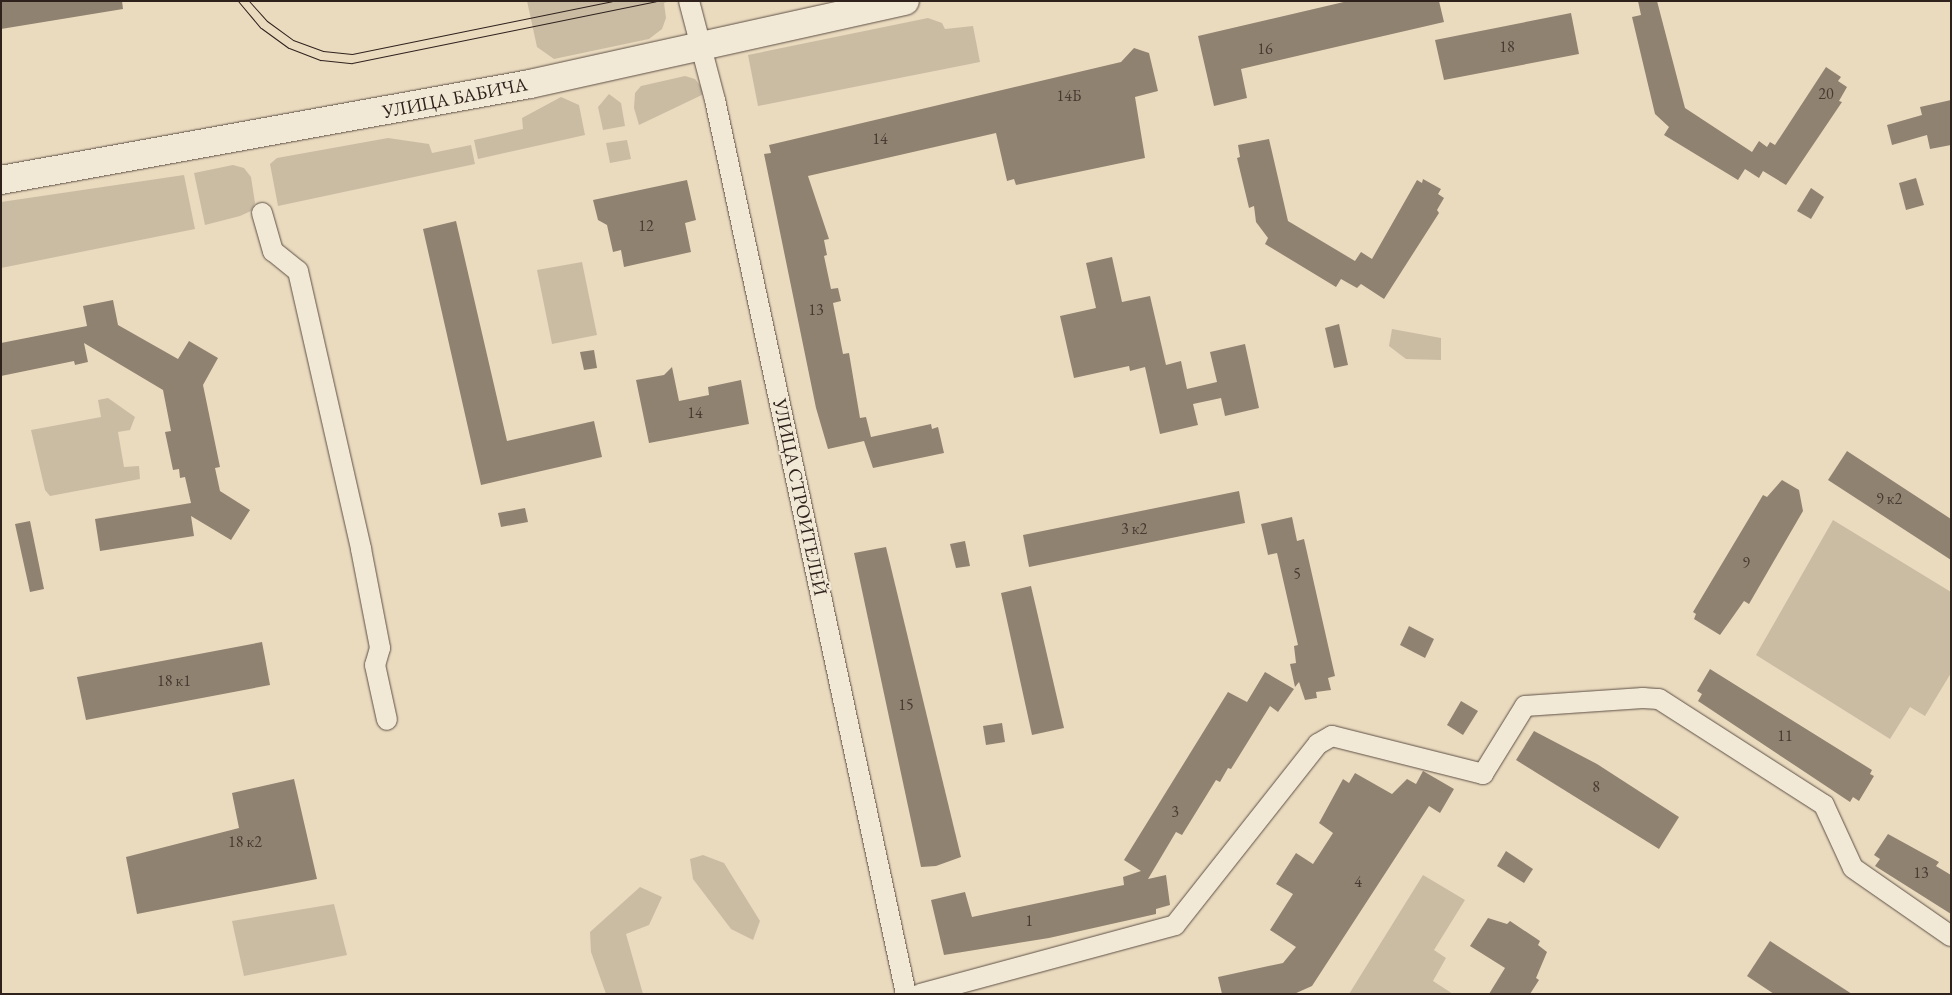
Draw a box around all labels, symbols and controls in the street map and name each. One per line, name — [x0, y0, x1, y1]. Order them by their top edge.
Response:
house number: 18 — [1499, 37, 1515, 57]
house number: 16 — [1257, 39, 1273, 59]
street label: УЛИЦА БАБИЧА — [380, 73, 530, 123]
house number: 20 — [1818, 84, 1834, 104]
house number: 14Б — [1057, 86, 1081, 106]
house number: 14 — [872, 129, 888, 149]
house number: 12 — [638, 216, 654, 236]
house number: 13 — [808, 300, 824, 320]
street label: УЛИЦА СТРОИТЕЛЕЙ — [768, 397, 832, 597]
house number: 14 — [687, 403, 703, 423]
house number: 9 к2 — [1876, 489, 1902, 509]
house number: 3 к2 — [1121, 519, 1147, 539]
house number: 9 — [1742, 553, 1750, 573]
house number: 5 — [1293, 564, 1301, 584]
house number: 18 к1 — [157, 671, 191, 691]
house number: 15 — [898, 695, 914, 715]
house number: 11 — [1777, 726, 1793, 746]
house number: 8 — [1592, 777, 1600, 797]
house number: 3 — [1171, 802, 1179, 822]
house number: 18 к2 — [228, 832, 262, 852]
house number: 13 — [1913, 863, 1929, 883]
house number: 4 — [1354, 872, 1362, 892]
house number: 1 — [1025, 911, 1033, 931]

